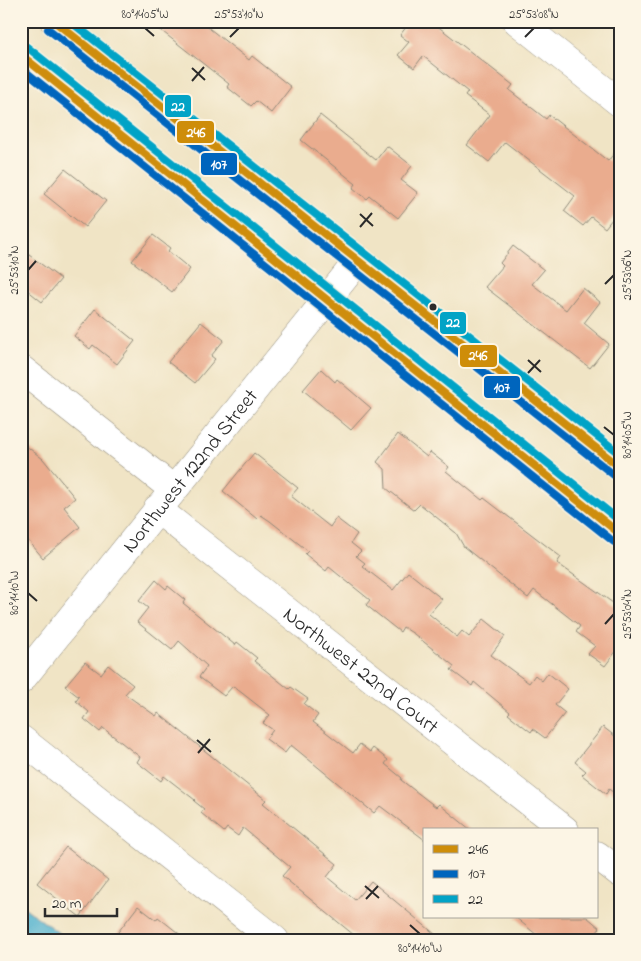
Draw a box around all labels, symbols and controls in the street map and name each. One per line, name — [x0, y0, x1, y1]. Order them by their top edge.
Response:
text: 80°14'05"W — [121, 6, 169, 24]
text: 25°53'10"N — [214, 6, 264, 24]
text: 25°53'08"N — [509, 6, 559, 24]
line badge: 22 — [164, 94, 192, 118]
text: 22 — [170, 97, 185, 118]
line badge: 246 — [176, 120, 215, 144]
text: 246 — [186, 123, 206, 144]
line badge: 107 — [200, 152, 238, 176]
text: 107 — [211, 155, 227, 176]
text: 25°53'10"N — [6, 245, 24, 295]
text: 25°53'06"N — [619, 250, 637, 300]
unlabelled marker — [428, 302, 438, 312]
line badge: 22 — [439, 311, 467, 335]
text: 22 — [445, 313, 460, 334]
line badge: 246 — [459, 344, 498, 368]
text: 246 — [468, 346, 488, 367]
line badge: 107 — [483, 375, 521, 399]
text: 107 — [494, 378, 510, 399]
street label: Northwest 122nd Street — [116, 383, 266, 560]
text: 80°14'05"W — [619, 411, 637, 459]
text: 80°14'10"W — [6, 571, 24, 615]
text: 25°53'04"N — [619, 589, 637, 639]
street label: Northwest 22nd Court — [276, 600, 444, 742]
legend — [423, 828, 598, 918]
text: 246 — [468, 839, 489, 861]
text: 107 — [468, 863, 485, 885]
scale bar — [45, 886, 118, 918]
text: 22 — [468, 889, 483, 911]
text: 20 m — [52, 893, 82, 915]
text: 80°14'10"W — [398, 940, 442, 958]

